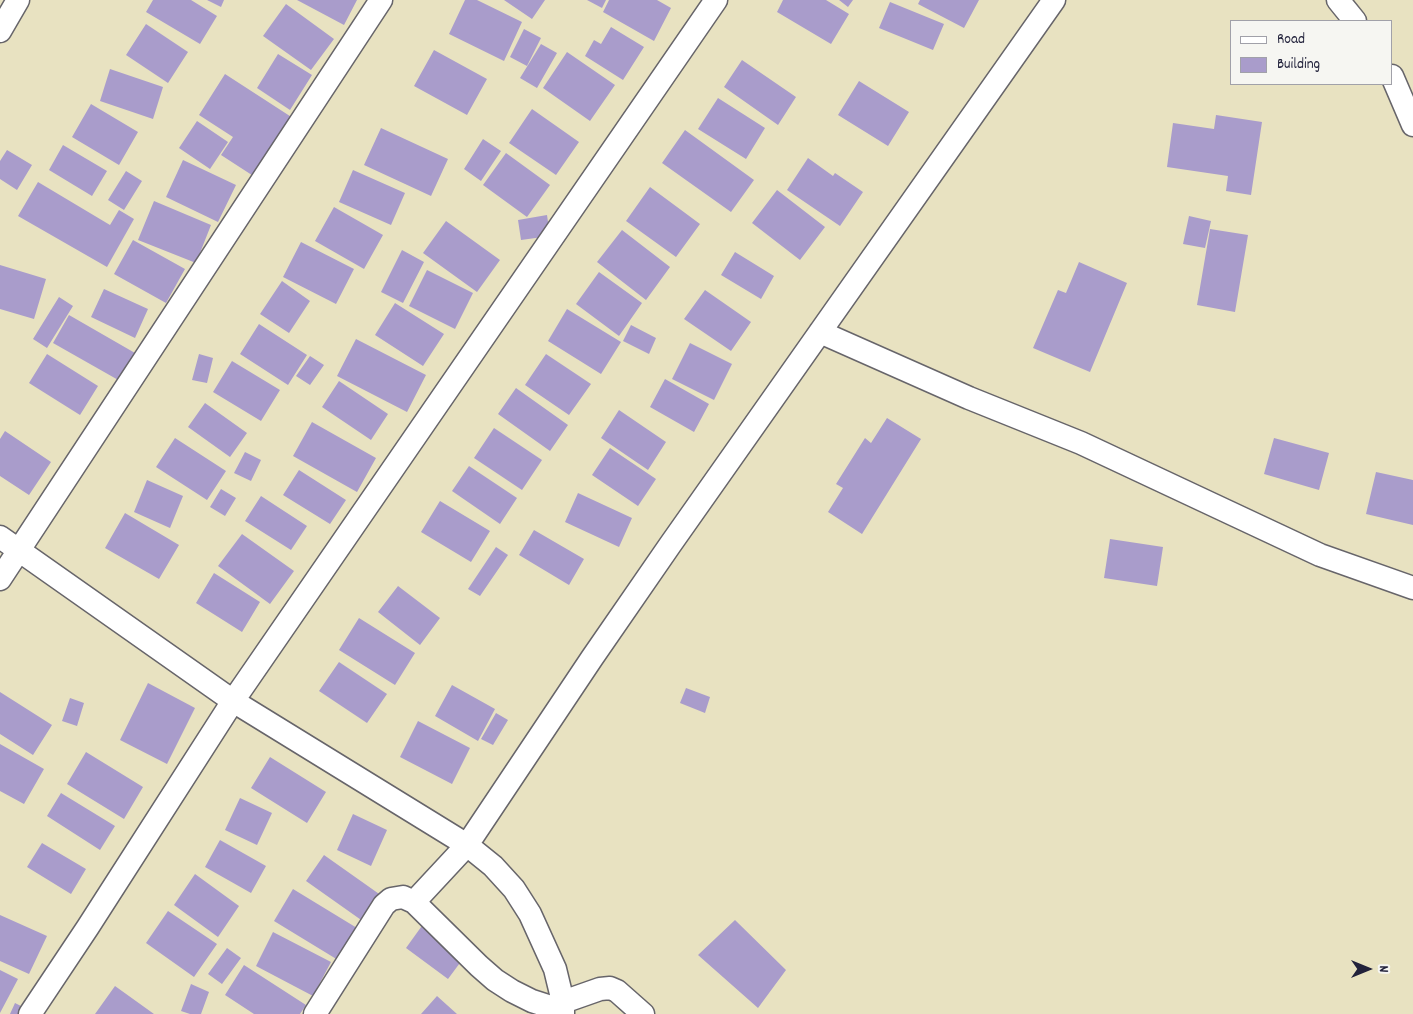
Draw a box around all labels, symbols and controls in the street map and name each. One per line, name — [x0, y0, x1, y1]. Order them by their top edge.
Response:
legend — [1230, 20, 1393, 85]
text: Road — [1277, 29, 1305, 51]
text: Building — [1277, 54, 1320, 76]
north arrow — [1343, 944, 1393, 994]
text: N — [1373, 966, 1393, 972]

